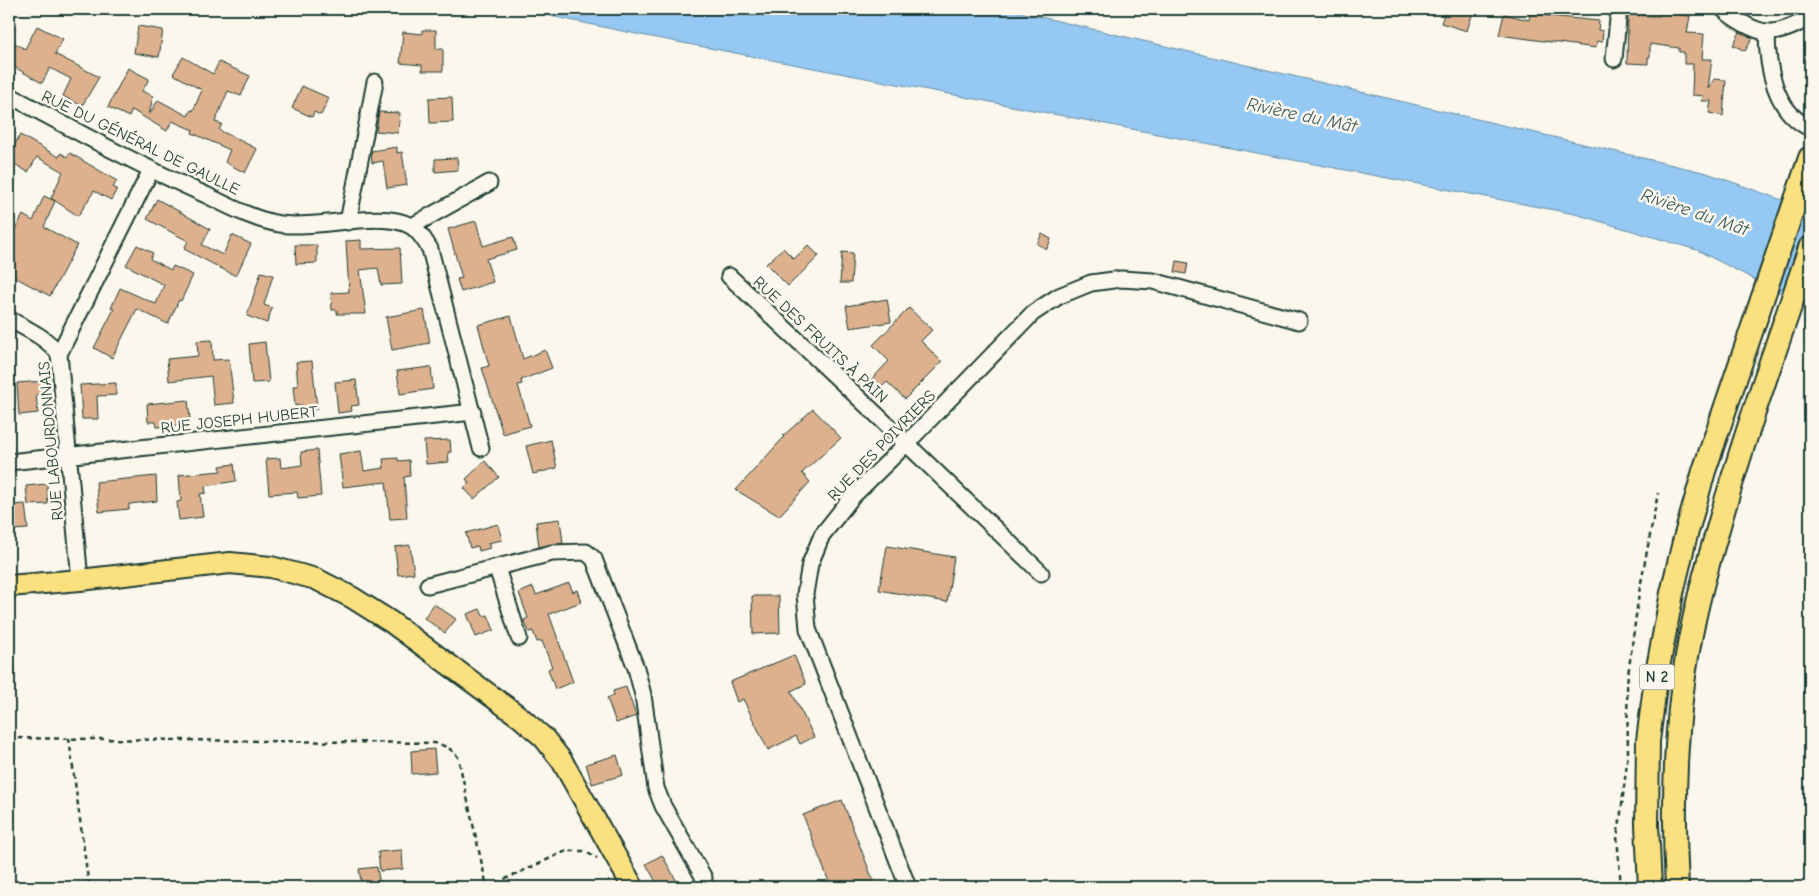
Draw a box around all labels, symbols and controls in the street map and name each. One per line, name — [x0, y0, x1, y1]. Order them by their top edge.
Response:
street label: RUE DU GÉNÉRAL DE GAULLE — [39, 86, 243, 199]
water label: Rivière du Mât — [1245, 94, 1360, 138]
water label: Rivière du Mât — [1638, 184, 1753, 241]
street label: RUE DES FRUITS À PAIN — [749, 272, 892, 407]
street label: RUE LABOURDONNAIS — [35, 361, 67, 521]
street label: RUE DES POIVRIERS — [824, 386, 939, 505]
street label: RUE JOSEPH HUBERT — [160, 403, 319, 437]
road number: N 2 — [1640, 664, 1674, 690]

